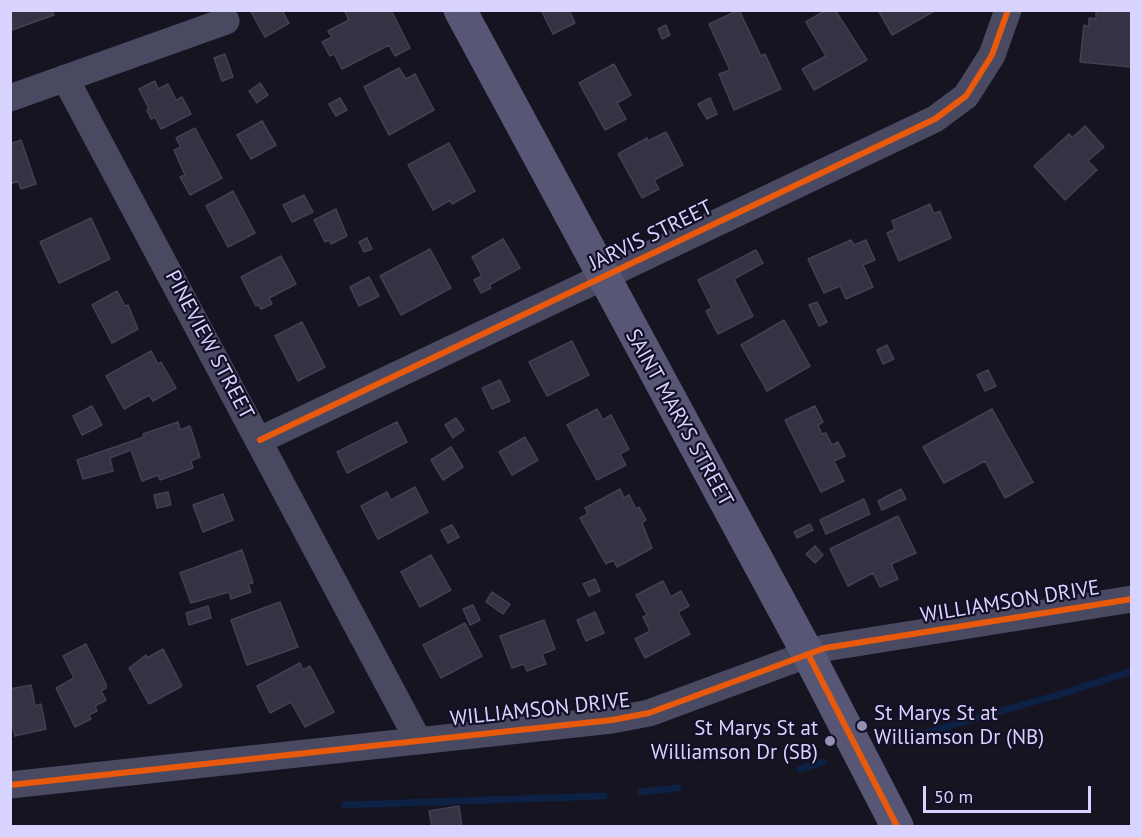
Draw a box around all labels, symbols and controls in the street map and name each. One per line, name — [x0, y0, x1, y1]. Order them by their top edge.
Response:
street label: JARVIS STREET — [585, 195, 717, 277]
street label: PINEVIEW STREET — [159, 266, 259, 424]
street label: SAINT MARYS STREET — [620, 325, 738, 511]
street label: WILLIAMSON DRIVE — [919, 575, 1101, 629]
street label: WILLIAMSON DRIVE — [449, 688, 631, 732]
place label: St Marys St at Williamson Dr (NB) — [874, 701, 1044, 751]
place label: St Marys St at Williamson Dr (SB) — [651, 716, 818, 766]
marker: St Marys St at Williamson Dr (NB) — [855, 719, 869, 733]
marker: St Marys St at Williamson Dr (SB) — [823, 734, 837, 748]
scale bar — [926, 774, 1094, 812]
text: 50 m — [934, 785, 973, 808]

